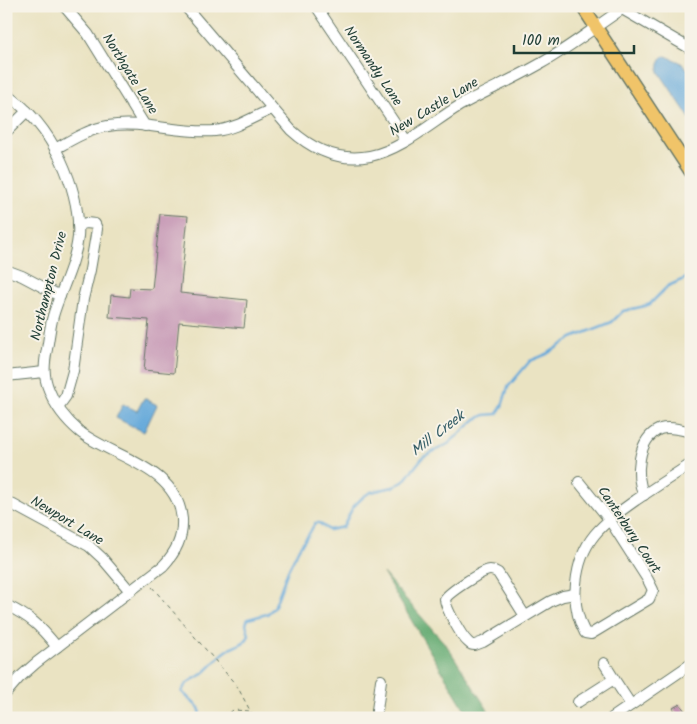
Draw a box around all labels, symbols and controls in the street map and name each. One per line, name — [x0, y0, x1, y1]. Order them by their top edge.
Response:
street label: Normandy Lane — [338, 21, 408, 111]
scale bar — [514, 22, 634, 54]
street label: Northgate Lane — [96, 29, 164, 119]
text: 100 m — [522, 29, 560, 53]
street label: New Castle Lane — [385, 71, 483, 142]
street label: Northampton Drive — [25, 228, 73, 343]
water label: Mill Creek — [406, 404, 472, 463]
street label: Canterbury Court — [592, 482, 667, 579]
street label: Newport Lane — [26, 490, 108, 552]

